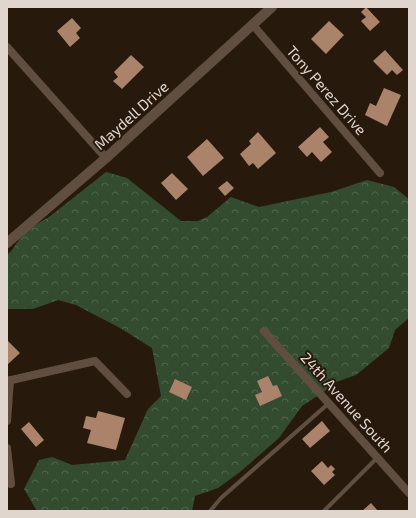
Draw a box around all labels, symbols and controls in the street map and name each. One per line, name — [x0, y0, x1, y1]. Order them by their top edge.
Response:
street label: Tony Perez Drive — [283, 42, 371, 138]
street label: Maydell Drive — [90, 77, 172, 153]
street label: 24th Avenue South — [297, 348, 397, 456]

